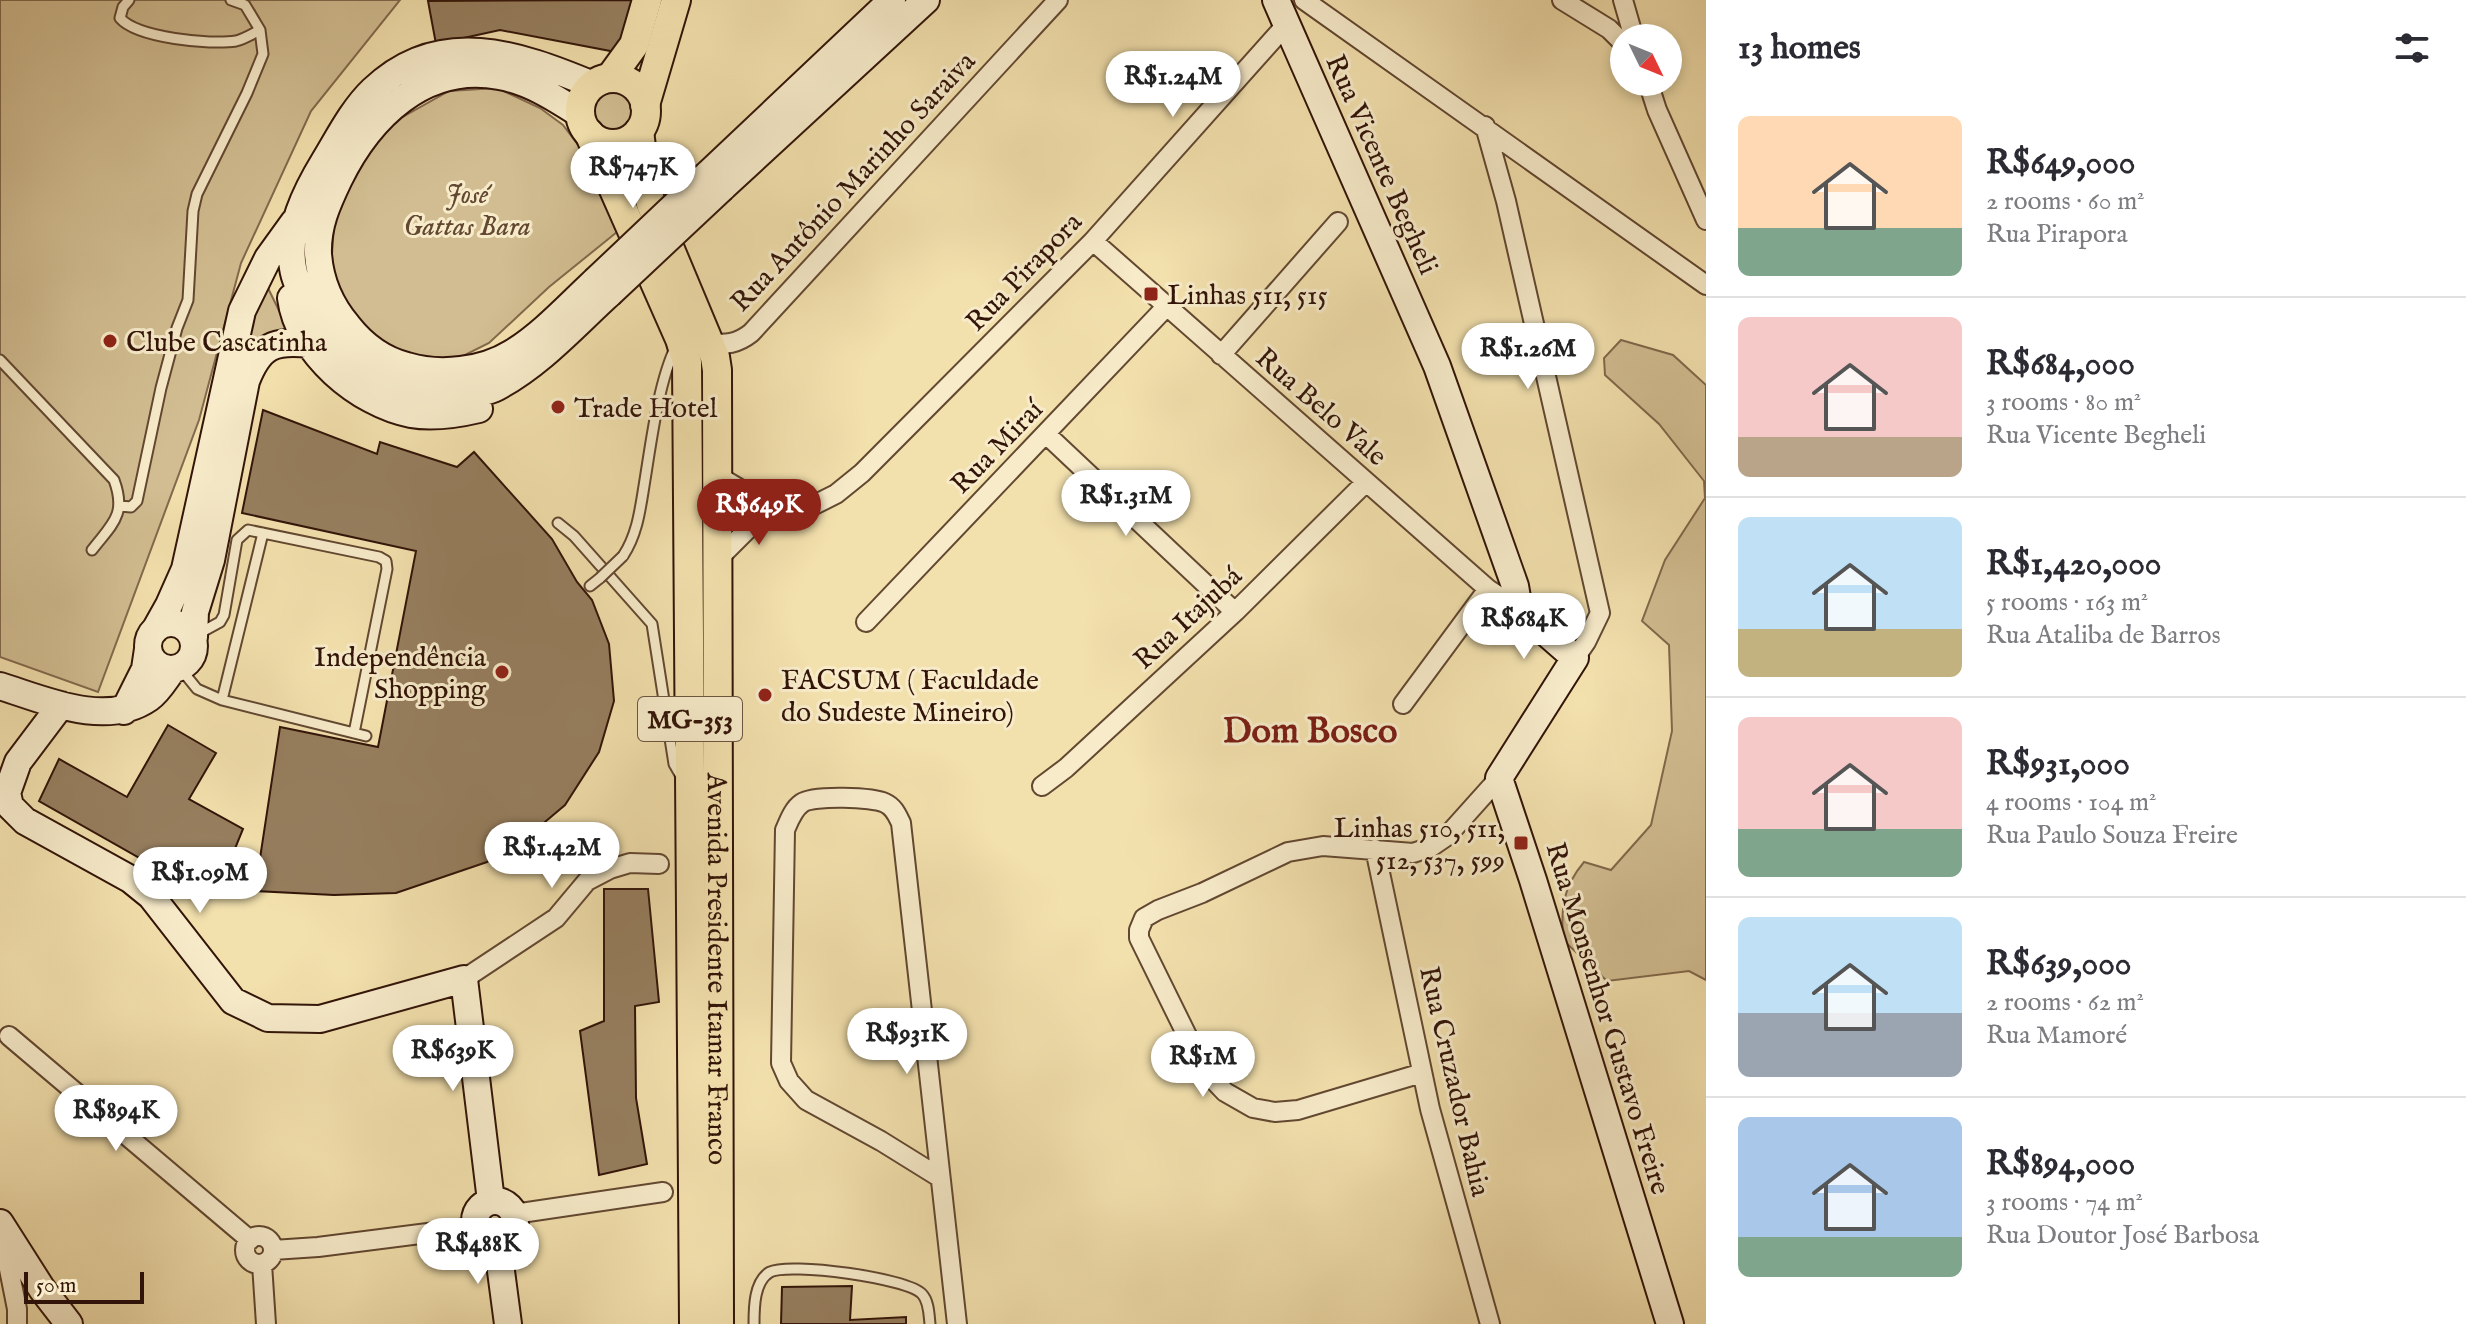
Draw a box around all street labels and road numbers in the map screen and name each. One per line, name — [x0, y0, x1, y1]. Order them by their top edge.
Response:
street label: Rua Antônio Marinho Saraiva — [724, 45, 984, 320]
street label: Rua Vicente Begheli — [1316, 50, 1445, 281]
street label: Rua Pirapora — [959, 205, 1091, 340]
street label: Rua Belo Vale — [1247, 341, 1393, 475]
street label: Rua Miraí — [944, 392, 1052, 502]
street label: Rua Itajubá — [1127, 559, 1251, 678]
road number: MG-353 — [638, 697, 742, 741]
street label: Avenida Presidente Itamar Franco — [698, 772, 734, 1165]
street label: Rua Monsenhor Gustavo Freire — [1536, 839, 1677, 1199]
street label: Rua Cruzador Bahia — [1410, 963, 1497, 1201]

